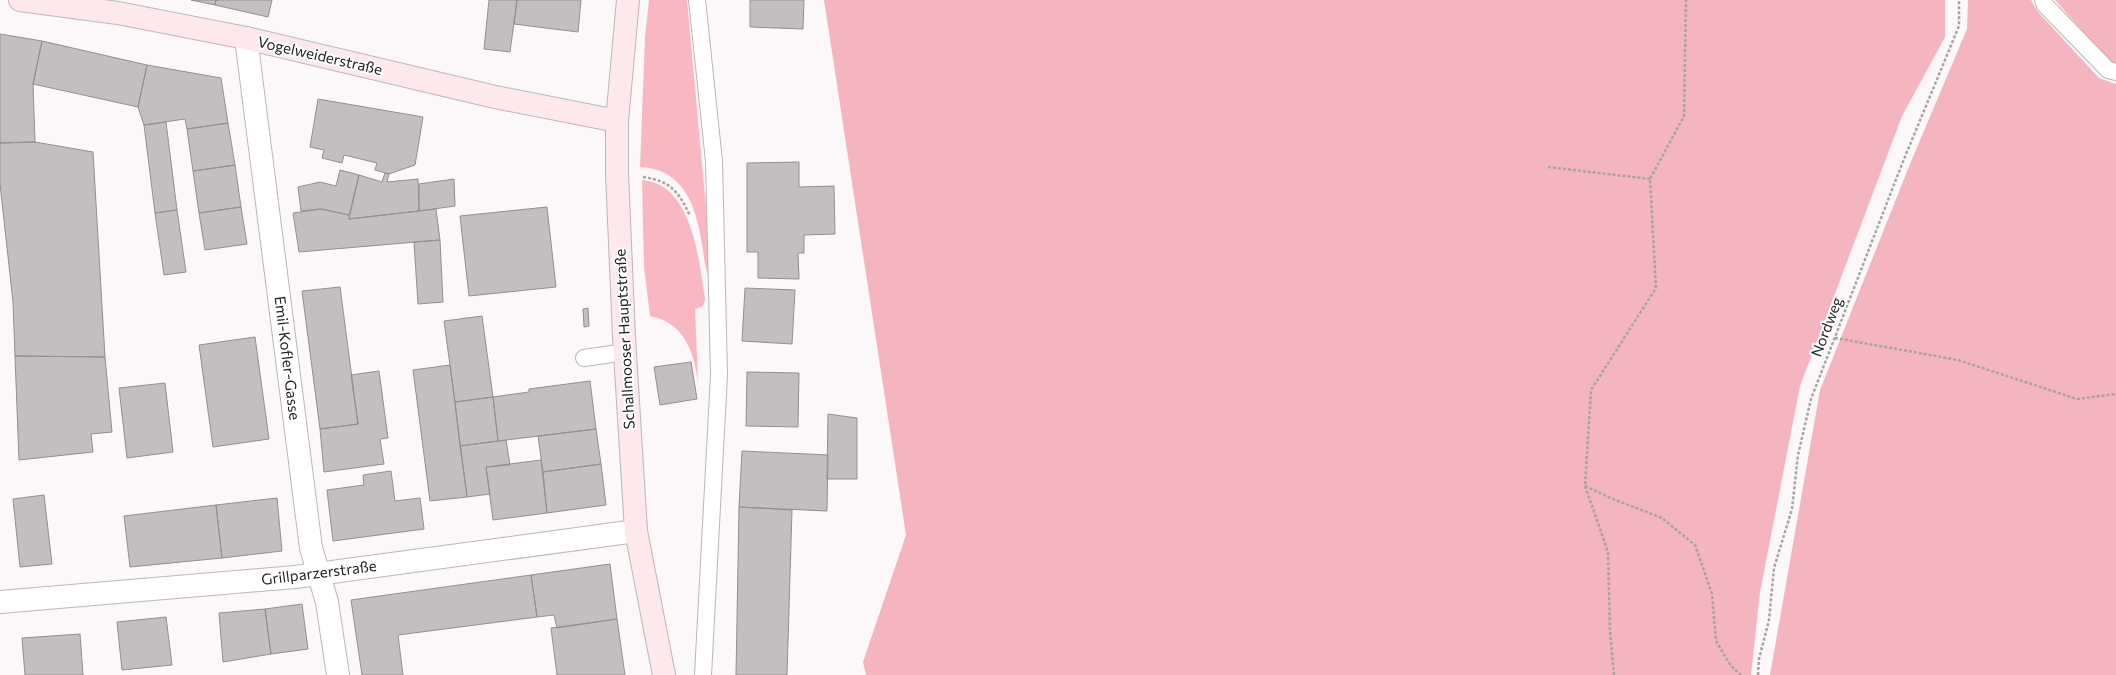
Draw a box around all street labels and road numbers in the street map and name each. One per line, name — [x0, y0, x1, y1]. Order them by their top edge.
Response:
street label: Vogelweiderstraße — [256, 32, 384, 78]
street label: Schallmooser Hauptstraße — [610, 248, 638, 430]
street label: Nordweg — [1806, 294, 1846, 359]
street label: Emil-Kofler-Gasse — [271, 295, 305, 421]
street label: Grillparzerstraße — [260, 556, 378, 588]

